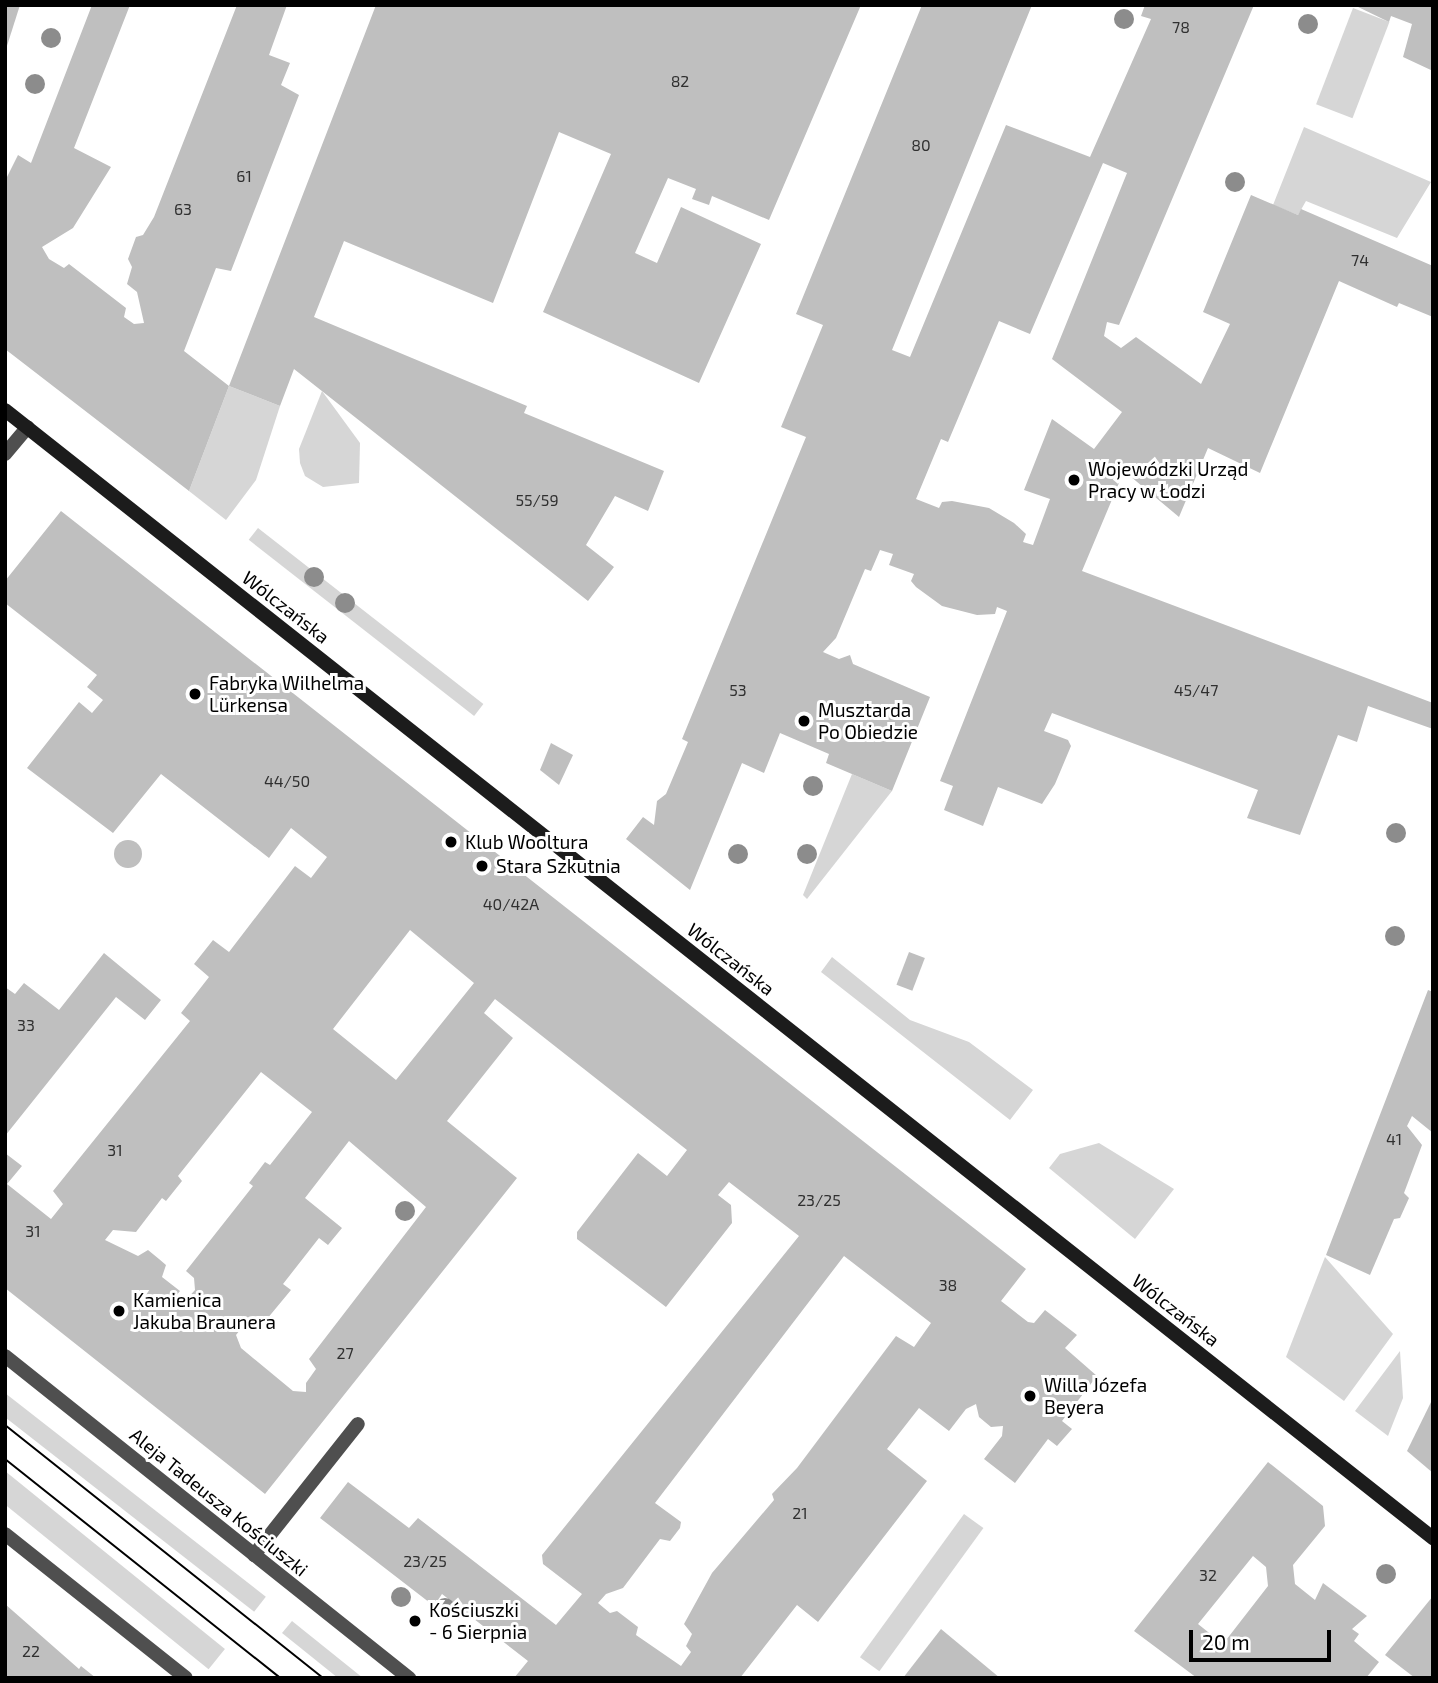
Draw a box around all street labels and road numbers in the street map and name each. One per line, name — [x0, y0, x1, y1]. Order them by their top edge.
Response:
street label: Wólczańska — [238, 566, 334, 648]
street label: Wólczańska — [683, 918, 779, 1000]
street label: Wólczańska — [1128, 1269, 1224, 1351]
street label: Aleja Tadeusza Kościuszki — [125, 1423, 313, 1581]

